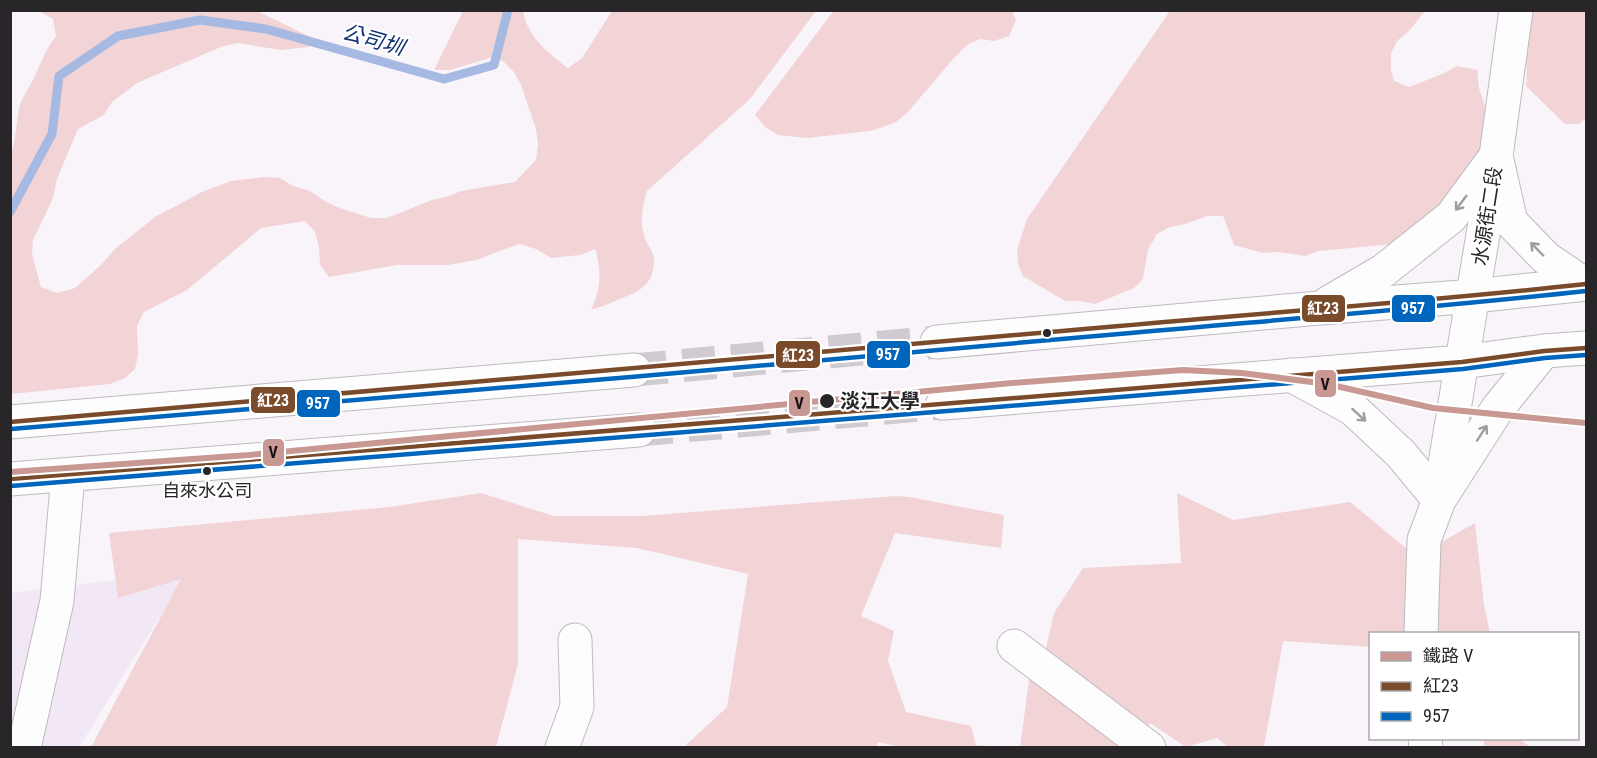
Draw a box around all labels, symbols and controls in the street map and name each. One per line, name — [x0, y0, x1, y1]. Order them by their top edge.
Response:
water label: 公司圳 — [339, 20, 409, 61]
street label: 水源街二段 — [1467, 165, 1507, 267]
one-way arrow — [1455, 195, 1467, 211]
one-way arrow — [1530, 242, 1545, 257]
line badge: 紅23 — [1301, 294, 1346, 323]
line badge: 957 — [1391, 294, 1436, 323]
text: 紅23 — [1307, 299, 1339, 318]
text: 957 — [1401, 299, 1425, 318]
unlabelled marker — [1041, 327, 1053, 339]
line badge: 紅23 — [775, 340, 821, 369]
line badge: 957 — [866, 340, 911, 369]
text: 957 — [876, 345, 900, 364]
text: 紅23 — [782, 346, 814, 365]
line badge: V — [1314, 369, 1337, 398]
text: V — [1320, 375, 1330, 394]
line badge: 紅23 — [250, 386, 296, 414]
line badge: 957 — [296, 389, 341, 418]
line badge: V — [788, 389, 811, 417]
place label: 淡江大學 — [840, 389, 920, 413]
text: 紅23 — [257, 391, 289, 410]
marker: 淡江大學 — [818, 392, 836, 410]
text: 957 — [306, 394, 330, 413]
text: V — [794, 394, 804, 413]
one-way arrow — [1351, 408, 1366, 422]
one-way arrow — [1475, 425, 1488, 442]
line badge: V — [262, 438, 285, 467]
text: V — [268, 443, 278, 462]
marker: 自來水公司 — [201, 465, 213, 477]
place label: 自來水公司 — [162, 480, 252, 501]
legend — [1369, 632, 1579, 740]
text: 鐵路 V — [1423, 645, 1473, 666]
text: 紅23 — [1423, 675, 1459, 696]
text: 957 — [1423, 705, 1450, 726]

